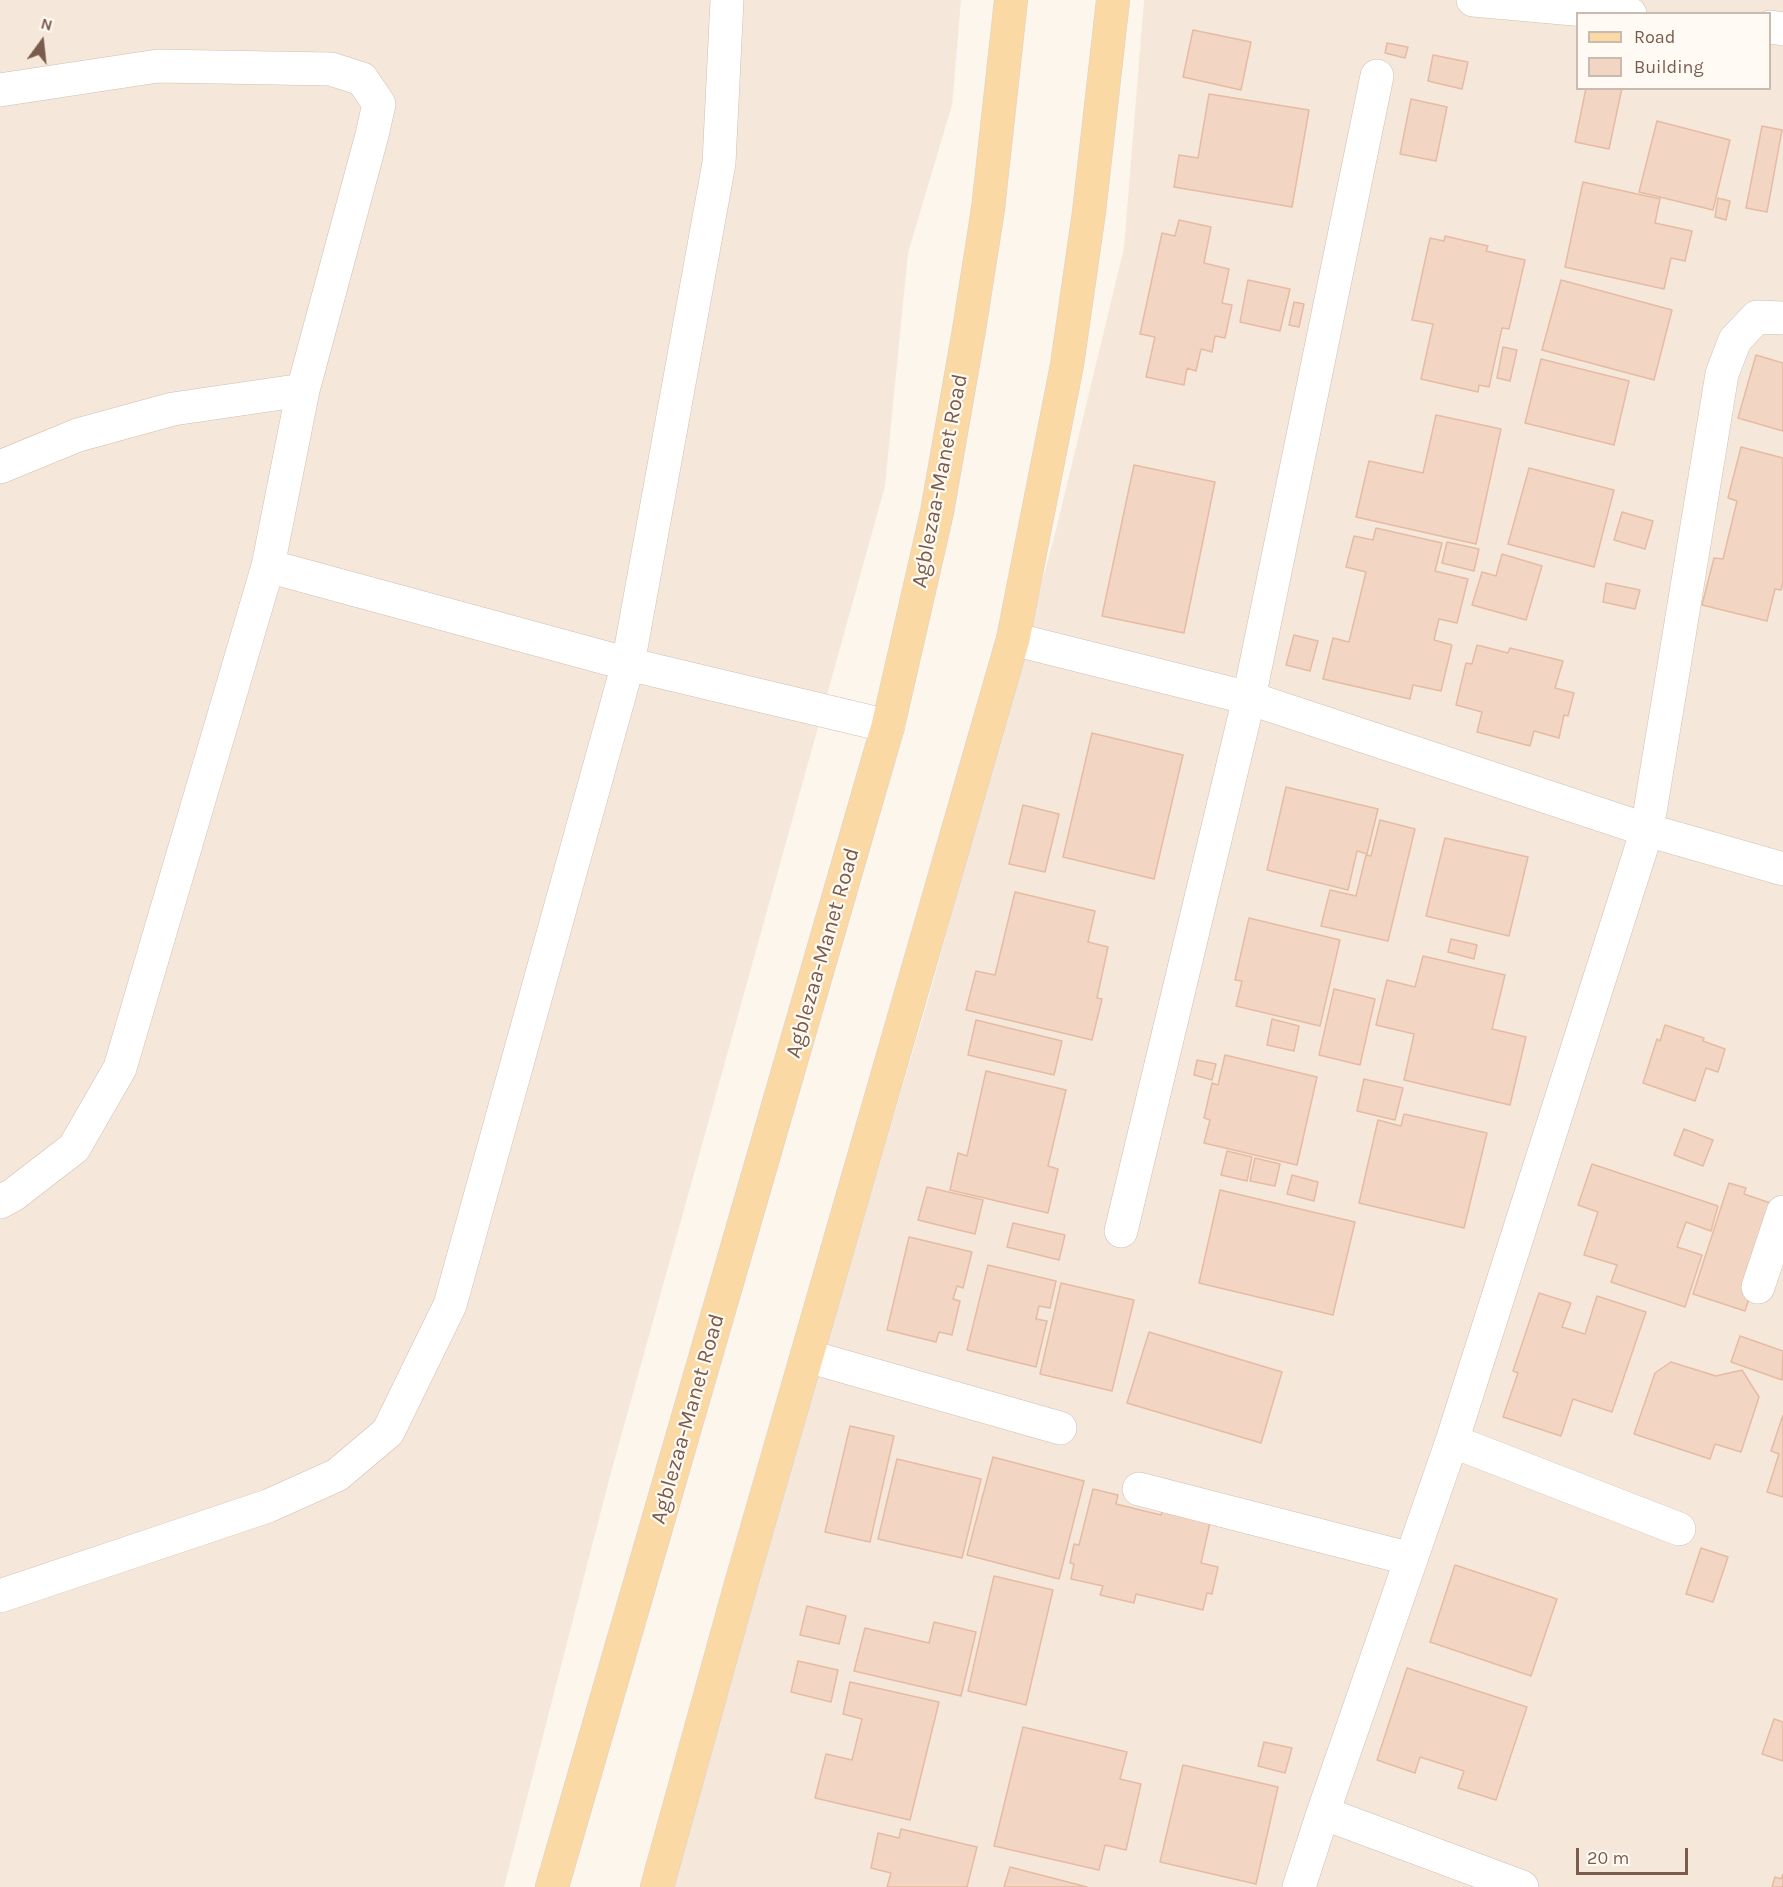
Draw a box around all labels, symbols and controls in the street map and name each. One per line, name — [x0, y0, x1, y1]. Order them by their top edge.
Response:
north arrow — [12, 12, 72, 72]
legend — [1576, 12, 1771, 90]
text: N — [39, 13, 55, 35]
text: Road — [1634, 26, 1675, 48]
text: Building — [1634, 56, 1704, 78]
street label: Agblezaa-Manet Road — [906, 372, 974, 590]
street label: Agblezaa-Manet Road — [780, 845, 866, 1061]
street label: Agblezaa-Manet Road — [645, 1311, 731, 1527]
scale bar — [1579, 1836, 1692, 1874]
text: 20 m — [1587, 1847, 1629, 1869]

